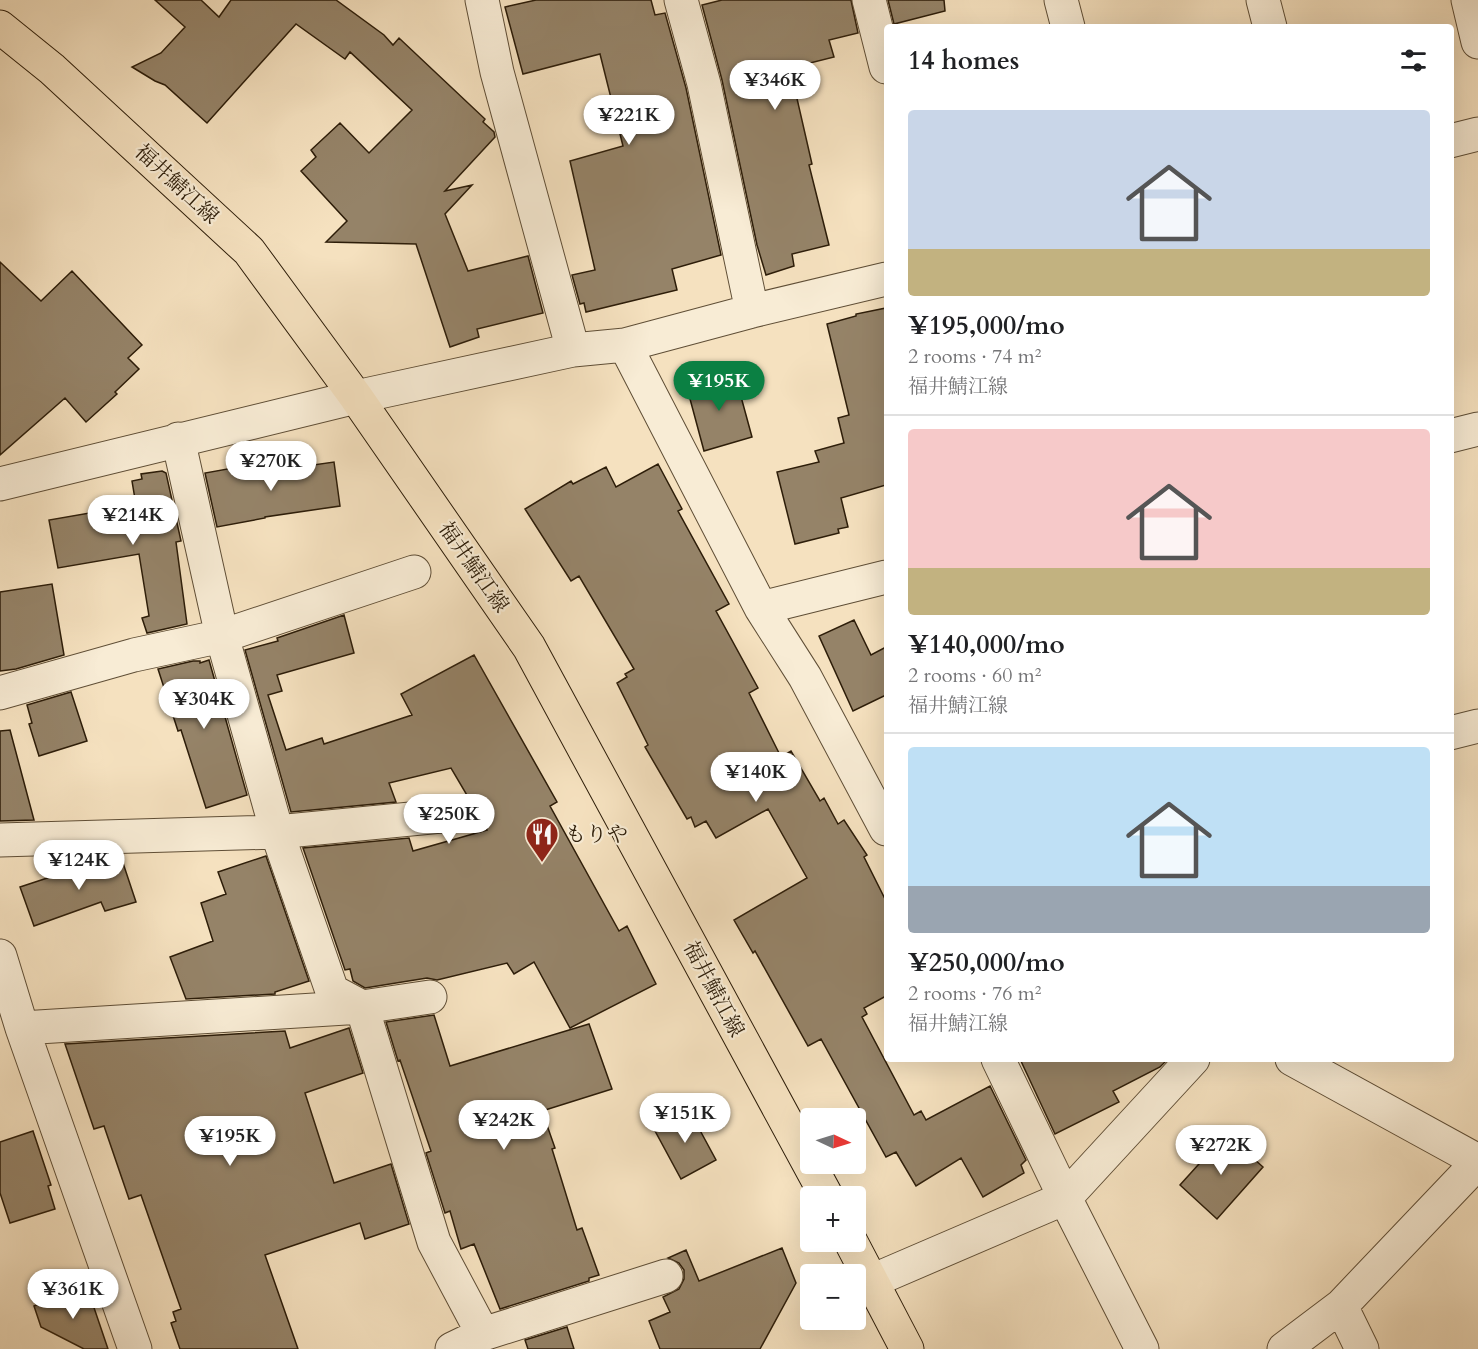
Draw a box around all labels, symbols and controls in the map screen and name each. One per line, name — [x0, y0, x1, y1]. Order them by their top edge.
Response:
text: 14 homes — [908, 43, 1019, 78]
icon: filters — [1397, 44, 1430, 77]
pin: ¥346K — [733, 60, 817, 111]
text: ¥346K — [744, 66, 806, 93]
pin: ¥221K — [587, 95, 671, 146]
text: ¥221K — [598, 101, 660, 128]
street label: 福井鯖江線 — [128, 138, 225, 231]
icon: home — [1115, 149, 1223, 257]
text: ¥195,000/mo — [908, 308, 1065, 343]
text: 2 rooms · 74 m² — [908, 343, 1041, 370]
pin: ¥195K — [677, 361, 761, 412]
text: ¥195K — [688, 367, 750, 394]
text: 福井鯖江線 — [908, 373, 1008, 400]
pin: ¥270K — [229, 441, 313, 492]
text: ¥270K — [240, 447, 302, 474]
icon: home — [1115, 468, 1223, 576]
pin: ¥214K — [91, 495, 175, 546]
text: ¥214K — [102, 501, 164, 528]
street label: 福井鯖江線 — [432, 516, 516, 619]
text: ¥140,000/mo — [908, 627, 1065, 662]
text: 2 rooms · 60 m² — [908, 662, 1041, 689]
pin: ¥304K — [162, 679, 246, 730]
text: ¥304K — [173, 685, 235, 712]
text: 福井鯖江線 — [908, 692, 1008, 719]
pin: ¥140K — [714, 752, 798, 803]
text: ¥140K — [725, 758, 787, 785]
icon: home — [1115, 786, 1223, 894]
pin: ¥250K — [407, 794, 491, 845]
text: ¥250K — [418, 800, 480, 827]
restaurant icon: もりや — [524, 816, 560, 863]
place label: もりや — [565, 820, 628, 849]
pin: ¥124K — [37, 840, 121, 891]
text: ¥124K — [48, 846, 110, 873]
street label: 福井鯖江線 — [676, 936, 751, 1042]
text: ¥250,000/mo — [908, 945, 1065, 980]
text: 2 rooms · 76 m² — [908, 980, 1041, 1007]
text: 福井鯖江線 — [908, 1010, 1008, 1037]
pin: ¥151K — [643, 1093, 727, 1144]
text: ¥151K — [654, 1099, 716, 1126]
pin: ¥242K — [462, 1100, 546, 1151]
text: ¥242K — [473, 1106, 535, 1133]
north arrow — [800, 1108, 866, 1174]
map controls — [800, 1108, 866, 1330]
pin: ¥195K — [188, 1116, 272, 1167]
text: ¥195K — [199, 1122, 261, 1149]
pin: ¥272K — [1179, 1125, 1263, 1176]
text: ¥272K — [1190, 1131, 1252, 1158]
button: + — [800, 1186, 866, 1252]
button: − — [800, 1264, 866, 1330]
pin: ¥361K — [31, 1269, 115, 1320]
text: ¥361K — [42, 1275, 104, 1302]

